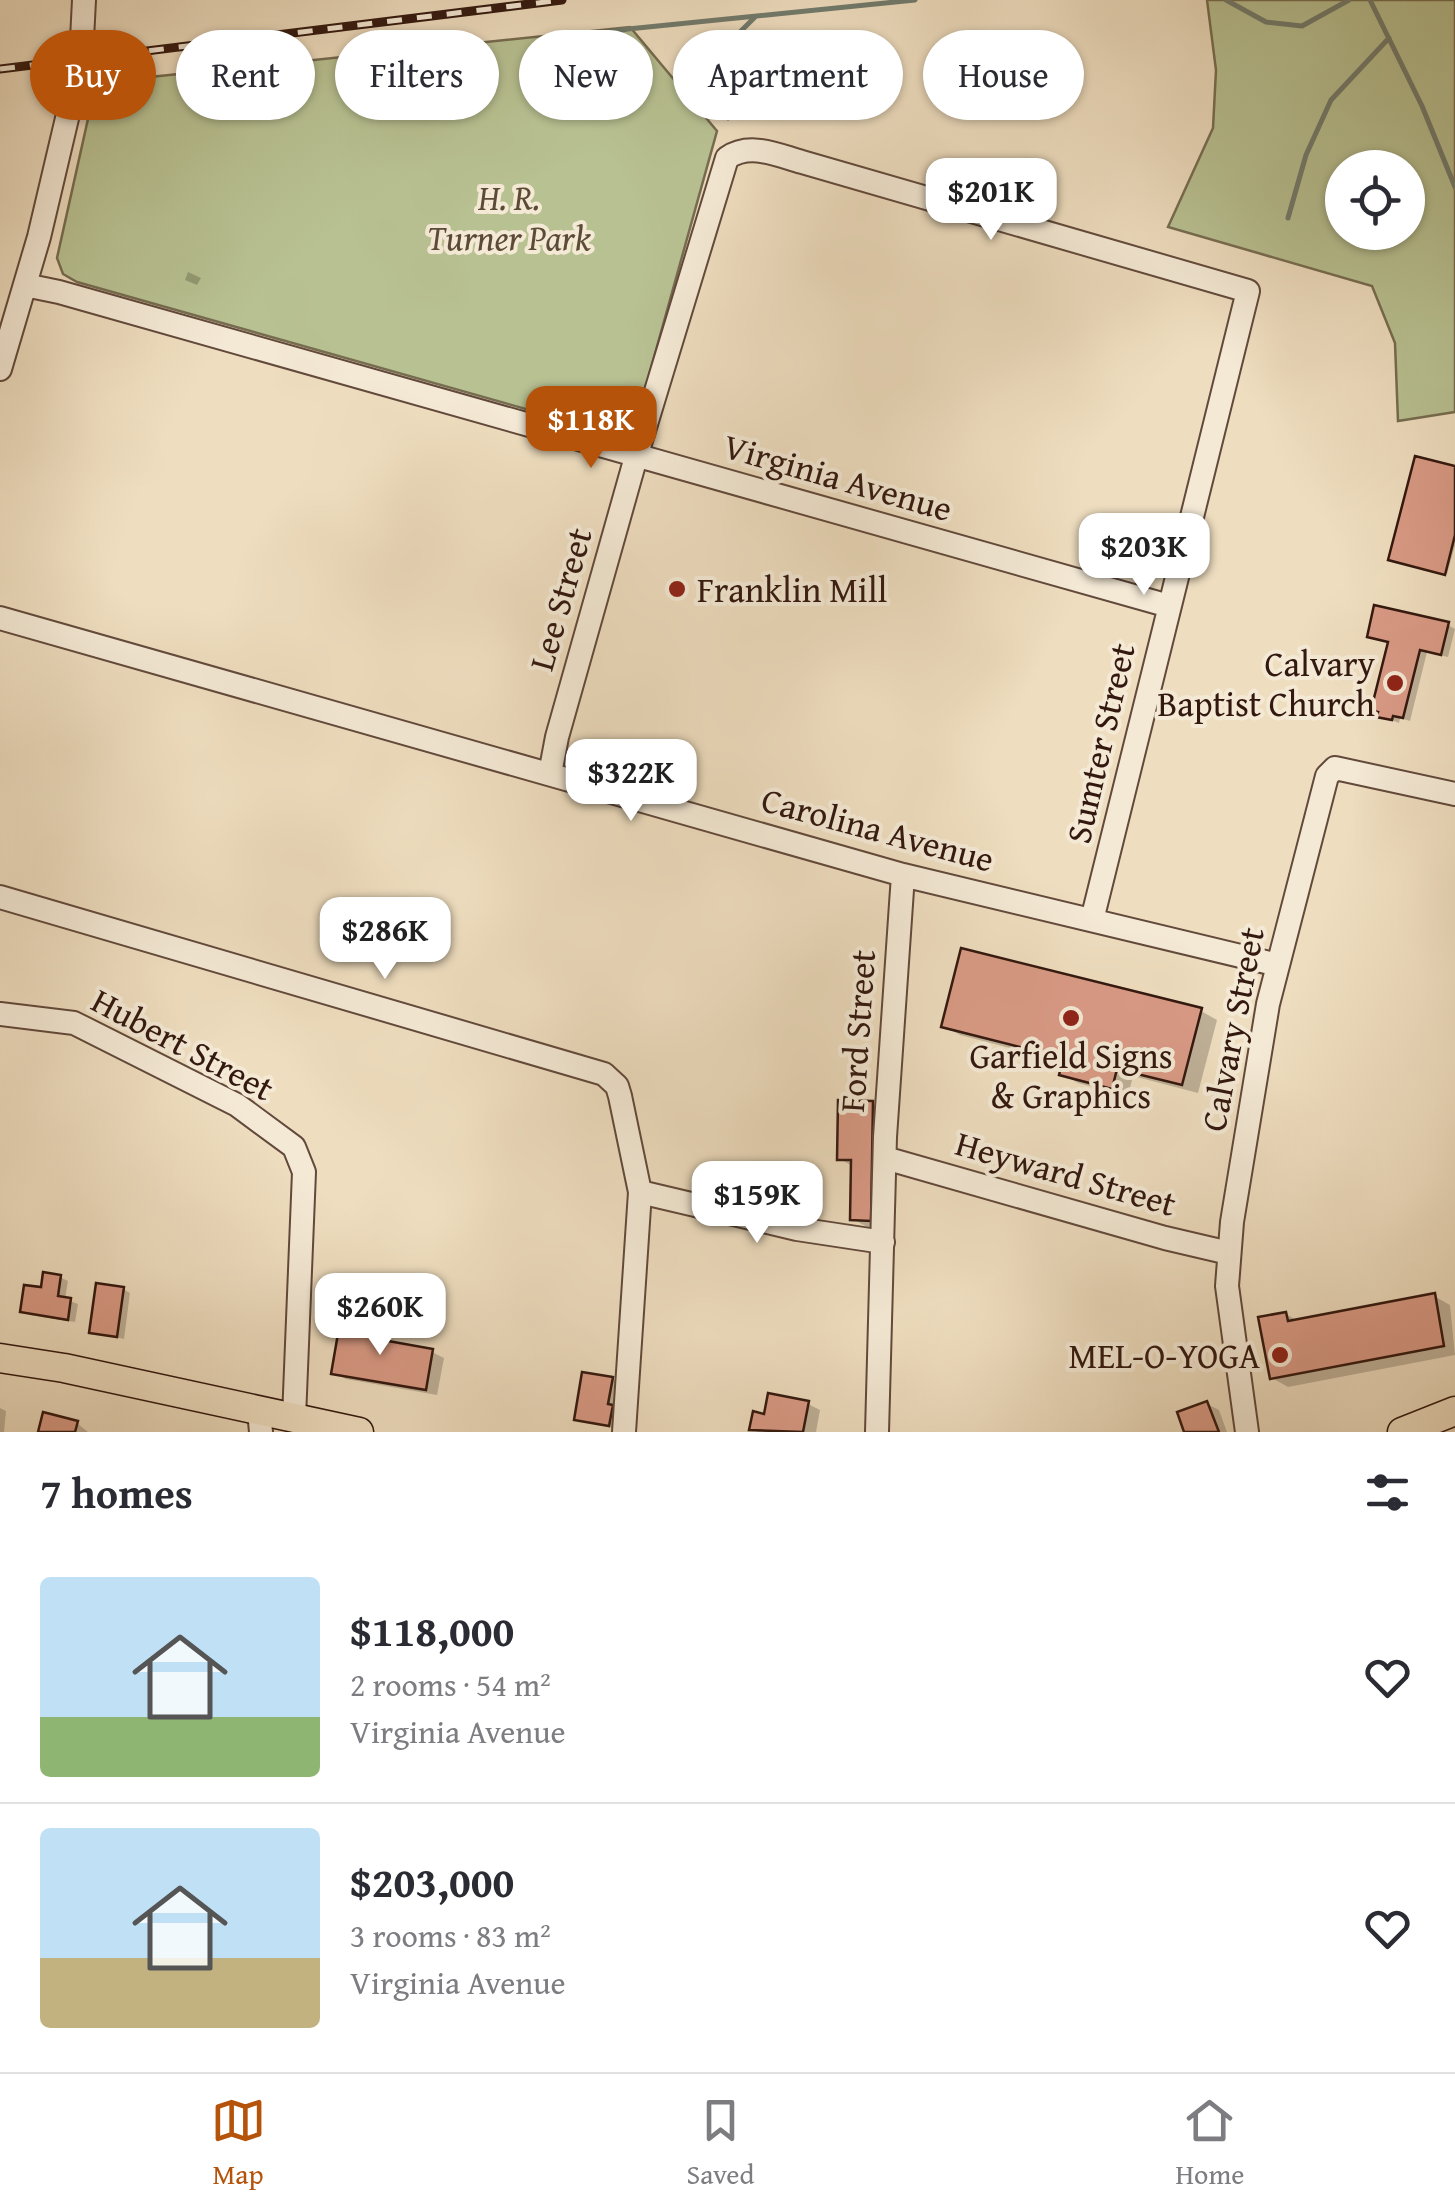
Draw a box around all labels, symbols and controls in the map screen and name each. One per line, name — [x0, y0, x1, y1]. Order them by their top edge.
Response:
chip: Buy — [30, 30, 156, 120]
chip: Rent — [176, 30, 315, 120]
chip: Filters — [335, 30, 499, 120]
chip: New — [519, 30, 653, 120]
chip: Apartment — [673, 30, 903, 120]
chip: House — [923, 30, 1084, 120]
map controls — [1325, 150, 1425, 250]
button: locate — [1325, 150, 1425, 250]
pin: $201K — [921, 158, 1061, 243]
text: $201K — [948, 167, 1034, 214]
park label: H. R. Turner Park — [427, 172, 592, 263]
pin: $118K — [521, 386, 661, 471]
text: $118K — [548, 395, 634, 442]
street label: Virginia Avenue — [718, 420, 958, 534]
pin: $203K — [1074, 513, 1214, 598]
street label: Lee Street — [515, 522, 605, 676]
text: $203K — [1101, 522, 1187, 569]
place label: Franklin Mill — [697, 564, 887, 615]
marker: Franklin Mill — [666, 578, 688, 600]
street label: Sumter Street — [1052, 638, 1148, 848]
place label: Calvary Baptist Church — [1157, 638, 1376, 729]
marker: Calvary Baptist Church — [1384, 672, 1406, 694]
pin: $322K — [561, 739, 701, 824]
text: $322K — [588, 748, 674, 795]
street label: Carolina Avenue — [756, 774, 1000, 884]
pin: $286K — [315, 897, 455, 982]
text: $286K — [342, 906, 428, 953]
street label: Calvary Street — [1187, 923, 1277, 1135]
street label: Ford Street — [826, 948, 888, 1114]
street label: Hubert Street — [83, 975, 283, 1113]
marker: Garfield Signs & Graphics — [1060, 1007, 1082, 1029]
place label: Garfield Signs & Graphics — [969, 1030, 1173, 1121]
street label: Heyward Street — [950, 1117, 1182, 1229]
pin: $159K — [687, 1161, 827, 1246]
text: $159K — [714, 1170, 800, 1217]
pin: $260K — [310, 1273, 450, 1358]
text: $260K — [337, 1282, 423, 1329]
place label: MEL-O-YOGA — [1068, 1330, 1260, 1381]
marker: MEL-O-YOGA — [1269, 1344, 1291, 1366]
text: 7 homes — [40, 1462, 193, 1523]
icon: filters — [1360, 1465, 1415, 1520]
text: $118,000 — [350, 1600, 514, 1661]
icon: home — [120, 1617, 240, 1737]
icon: heart — [1360, 1650, 1415, 1705]
text: 2 rooms · 54 m² — [350, 1661, 551, 1708]
text: Virginia Avenue — [350, 1708, 565, 1755]
text: $203,000 — [350, 1851, 514, 1912]
icon: home — [120, 1868, 240, 1988]
icon: heart — [1360, 1901, 1415, 1956]
text: 3 rooms · 83 m² — [350, 1912, 551, 1959]
text: Virginia Avenue — [350, 1959, 565, 2006]
tab: Map — [211, 2093, 266, 2194]
tab: Saved — [687, 2093, 754, 2194]
tab: Home — [1176, 2093, 1244, 2194]

